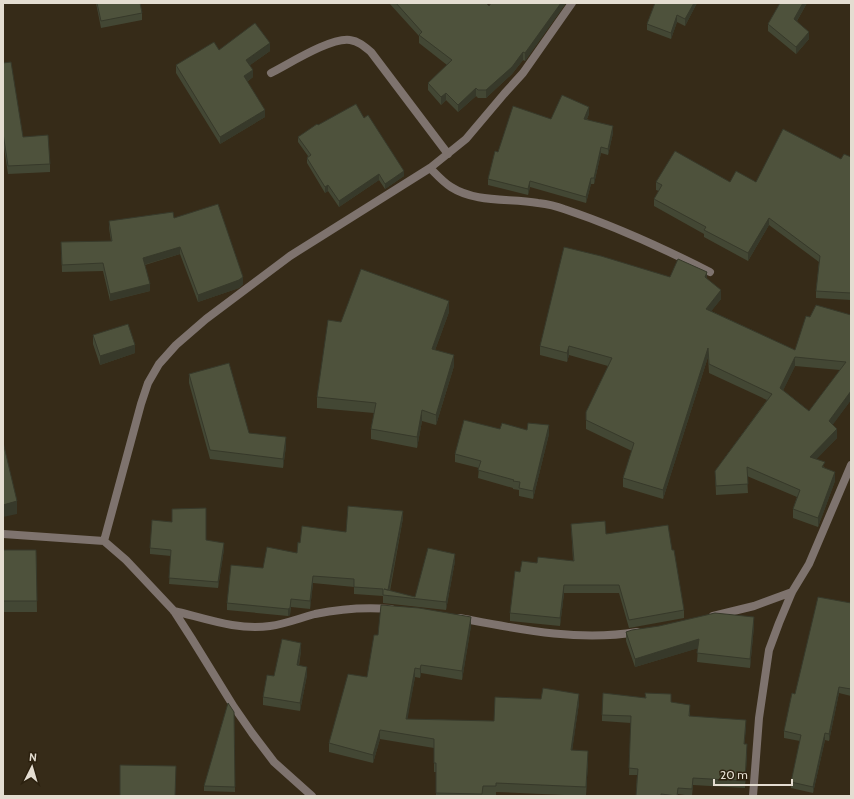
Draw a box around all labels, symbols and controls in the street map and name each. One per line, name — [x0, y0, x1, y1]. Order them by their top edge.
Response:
north arrow — [12, 747, 52, 787]
text: N — [28, 750, 37, 764]
scale bar — [714, 761, 792, 787]
text: 20 m — [720, 767, 748, 782]

